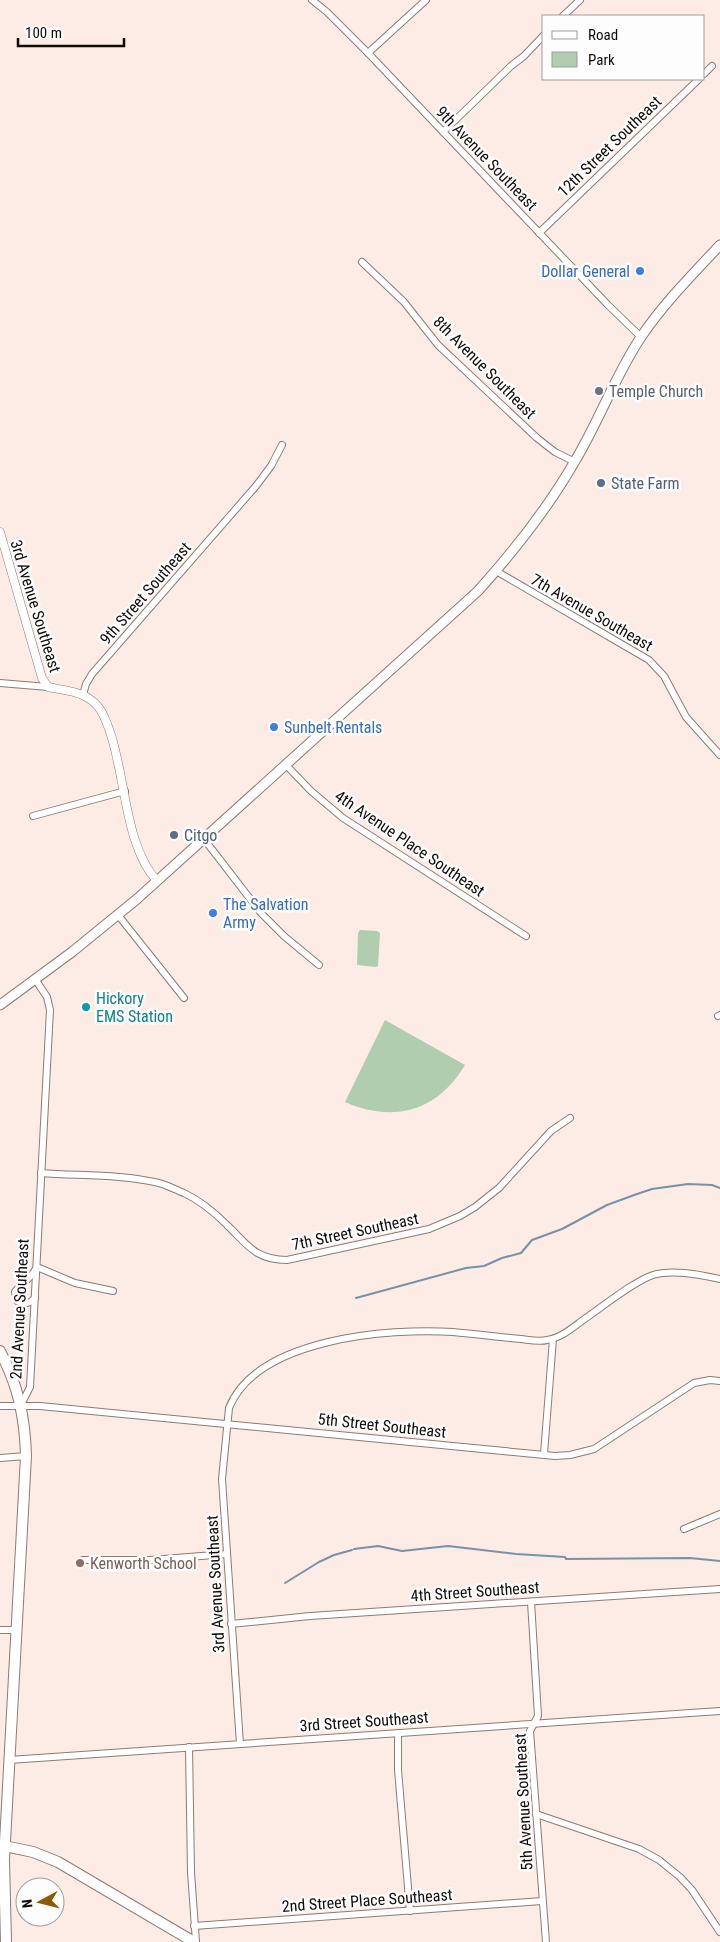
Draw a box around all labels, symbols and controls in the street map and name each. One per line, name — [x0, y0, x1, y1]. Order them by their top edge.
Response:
scale bar — [18, 15, 124, 47]
legend — [542, 15, 705, 80]
text: 100 m — [25, 24, 62, 42]
text: Road — [588, 26, 618, 44]
text: Park — [588, 51, 615, 69]
street label: 12th Street Southeast — [554, 92, 665, 201]
street label: 9th Avenue Southeast — [432, 102, 541, 215]
place label: Dollar General — [541, 262, 630, 281]
marker: Dollar General — [634, 265, 646, 277]
street label: 8th Avenue Southeast — [429, 312, 540, 423]
place label: Temple Church — [609, 382, 703, 401]
marker: Temple Church — [593, 385, 605, 397]
place label: State Farm — [611, 474, 680, 493]
marker: State Farm — [595, 477, 607, 489]
street label: 3rd Avenue Southeast — [6, 538, 65, 675]
street label: 9th Street Southeast — [96, 538, 195, 648]
street label: 7th Avenue Southeast — [527, 570, 656, 655]
place label: Sunbelt Rentals — [284, 718, 382, 737]
marker: Sunbelt Rentals — [268, 721, 280, 733]
street label: 4th Avenue Place Southeast — [331, 786, 488, 901]
place label: Citgo — [184, 826, 217, 845]
marker: Citgo — [168, 829, 180, 841]
place label: The Salvation Army — [223, 895, 308, 932]
marker: The Salvation Army — [207, 907, 219, 919]
place label: Hickory EMS Station — [96, 989, 173, 1026]
marker: Hickory EMS Station — [80, 1001, 92, 1013]
street label: 7th Street Southeast — [290, 1209, 420, 1254]
street label: 2nd Avenue Southeast — [6, 1238, 33, 1380]
street label: 5th Street Southeast — [317, 1409, 447, 1442]
street label: 3rd Avenue Southeast — [202, 1514, 229, 1653]
place label: Kenworth School — [90, 1554, 197, 1573]
marker: Kenworth School — [74, 1557, 86, 1569]
street label: 4th Street Southeast — [410, 1578, 540, 1605]
street label: 3rd Street Southeast — [299, 1708, 429, 1735]
street label: 5th Avenue Southeast — [510, 1733, 537, 1871]
north arrow — [15, 1877, 65, 1927]
street label: 2nd Street Place Southeast — [281, 1885, 453, 1916]
text: N — [19, 1898, 36, 1909]

